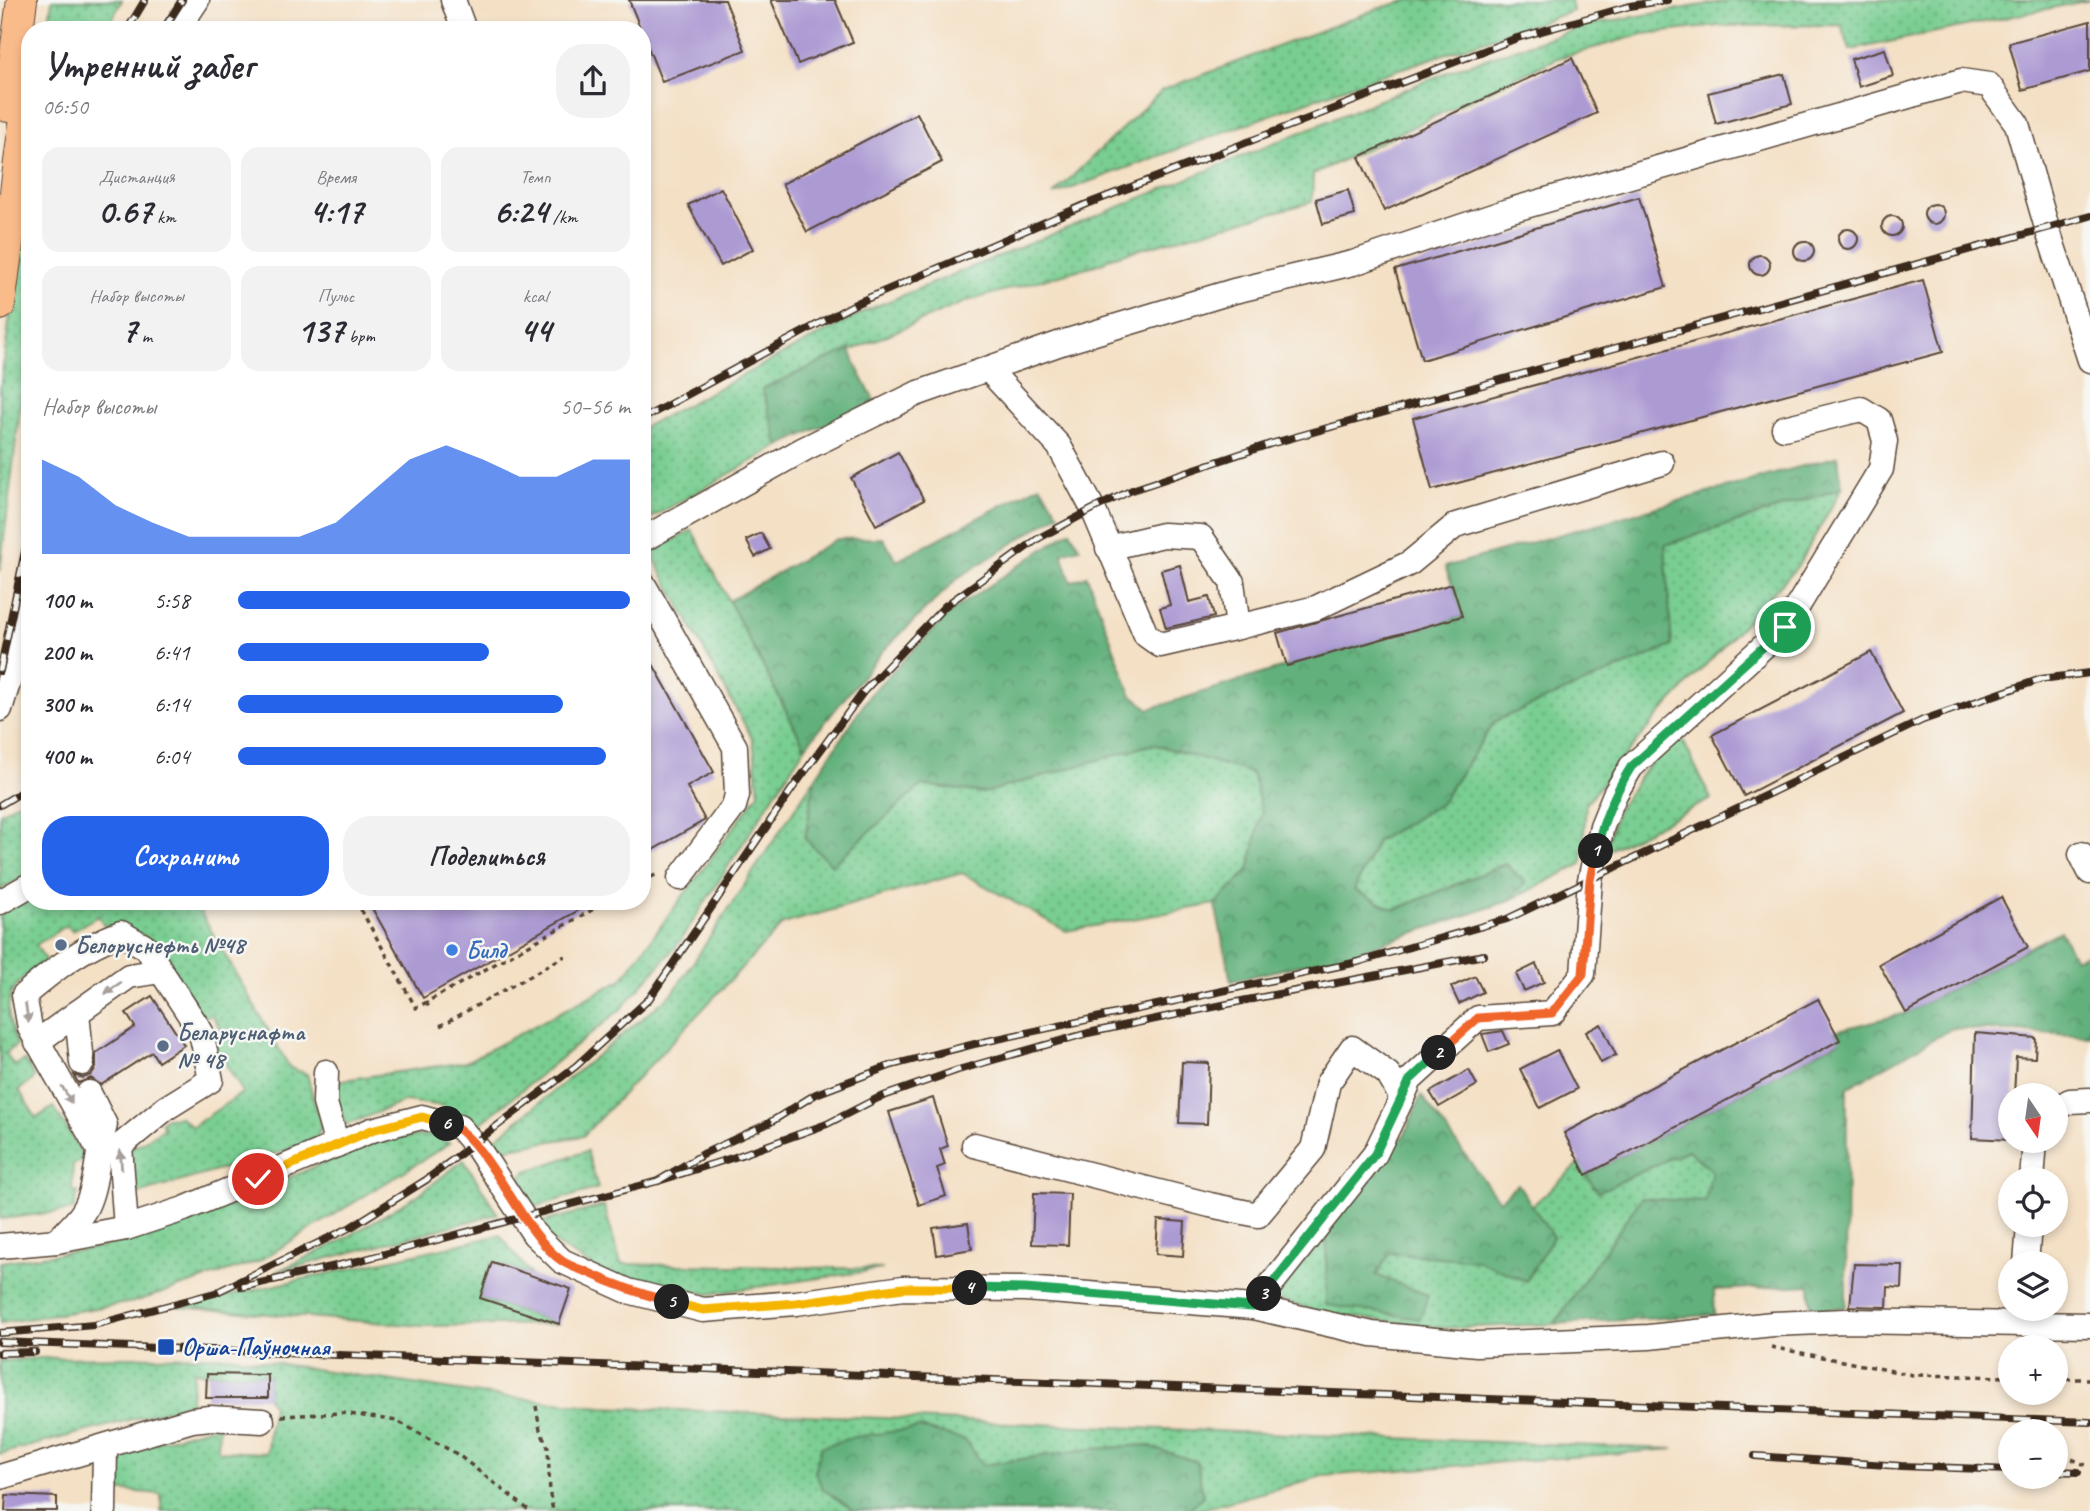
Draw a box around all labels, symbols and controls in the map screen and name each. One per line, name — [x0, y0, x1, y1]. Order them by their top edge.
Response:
text: Утренний забег — [42, 42, 254, 89]
button: share — [556, 44, 630, 118]
text: 06:50 — [42, 92, 88, 121]
text: Дистанция — [99, 165, 175, 189]
text: Время — [316, 165, 356, 189]
text: Темп — [520, 165, 551, 189]
text: 0.67 — [98, 189, 152, 234]
text: 4:17 — [309, 189, 363, 234]
text: 6:24 — [493, 189, 548, 234]
text: km — [152, 205, 176, 229]
text: /km — [548, 205, 578, 229]
text: Набор высоты — [90, 284, 184, 308]
text: Пульс — [318, 284, 354, 308]
text: kcal — [523, 284, 548, 308]
text: 7 — [121, 308, 137, 353]
text: 137 — [297, 308, 344, 353]
text: 44 — [520, 308, 551, 353]
text: m — [137, 324, 152, 348]
text: bpm — [344, 324, 375, 348]
text: Набор высоты — [42, 392, 156, 421]
text: 50–56 m — [560, 392, 630, 421]
text: 100 m — [42, 586, 92, 615]
text: 5:58 — [154, 586, 190, 615]
pin — [1755, 597, 1815, 657]
icon: arrive — [1766, 608, 1804, 646]
text: 200 m — [42, 638, 92, 667]
text: 6:41 — [154, 638, 190, 667]
text: 300 m — [42, 690, 92, 719]
text: 6:14 — [154, 690, 190, 719]
text: 400 m — [42, 742, 92, 771]
text: 6:04 — [154, 742, 190, 771]
button: Сохранить — [42, 816, 329, 896]
button: Поделиться — [343, 816, 630, 896]
pin: 1 — [1578, 834, 1614, 868]
text: 1 — [1591, 838, 1600, 862]
place label: Белоруснефть №48 — [75, 930, 248, 960]
place label: Билд — [466, 935, 508, 965]
marker: Белоруснефть №48 — [53, 937, 69, 953]
marker: Билд — [444, 942, 460, 958]
one-way arrow — [104, 980, 122, 994]
one-way arrow — [22, 1002, 33, 1024]
place label: Беларуснафта № 48 — [177, 1017, 306, 1075]
pin: 2 — [1422, 1036, 1456, 1070]
marker: Беларуснафта № 48 — [155, 1038, 171, 1054]
text: 2 — [1434, 1040, 1443, 1064]
north arrow — [1998, 1083, 2068, 1153]
map controls — [1998, 1083, 2068, 1489]
one-way arrow — [61, 1085, 73, 1105]
pin: 6 — [430, 1106, 464, 1142]
text: 6 — [442, 1111, 451, 1135]
one-way arrow — [115, 1149, 126, 1171]
pin — [228, 1149, 288, 1209]
icon: check — [239, 1160, 277, 1198]
button: locate — [1998, 1167, 2068, 1237]
button: layers — [1998, 1251, 2068, 1321]
pin: 4 — [953, 1270, 988, 1306]
text: 4 — [965, 1275, 974, 1299]
pin: 3 — [1246, 1276, 1282, 1312]
text: 3 — [1259, 1281, 1268, 1305]
pin: 5 — [654, 1284, 690, 1320]
text: 5 — [667, 1289, 676, 1313]
place label: Орша-Паўночная — [182, 1332, 331, 1362]
button: + — [1998, 1335, 2068, 1405]
marker: Орша-Паўночная — [156, 1337, 176, 1357]
button: − — [1998, 1419, 2068, 1489]

